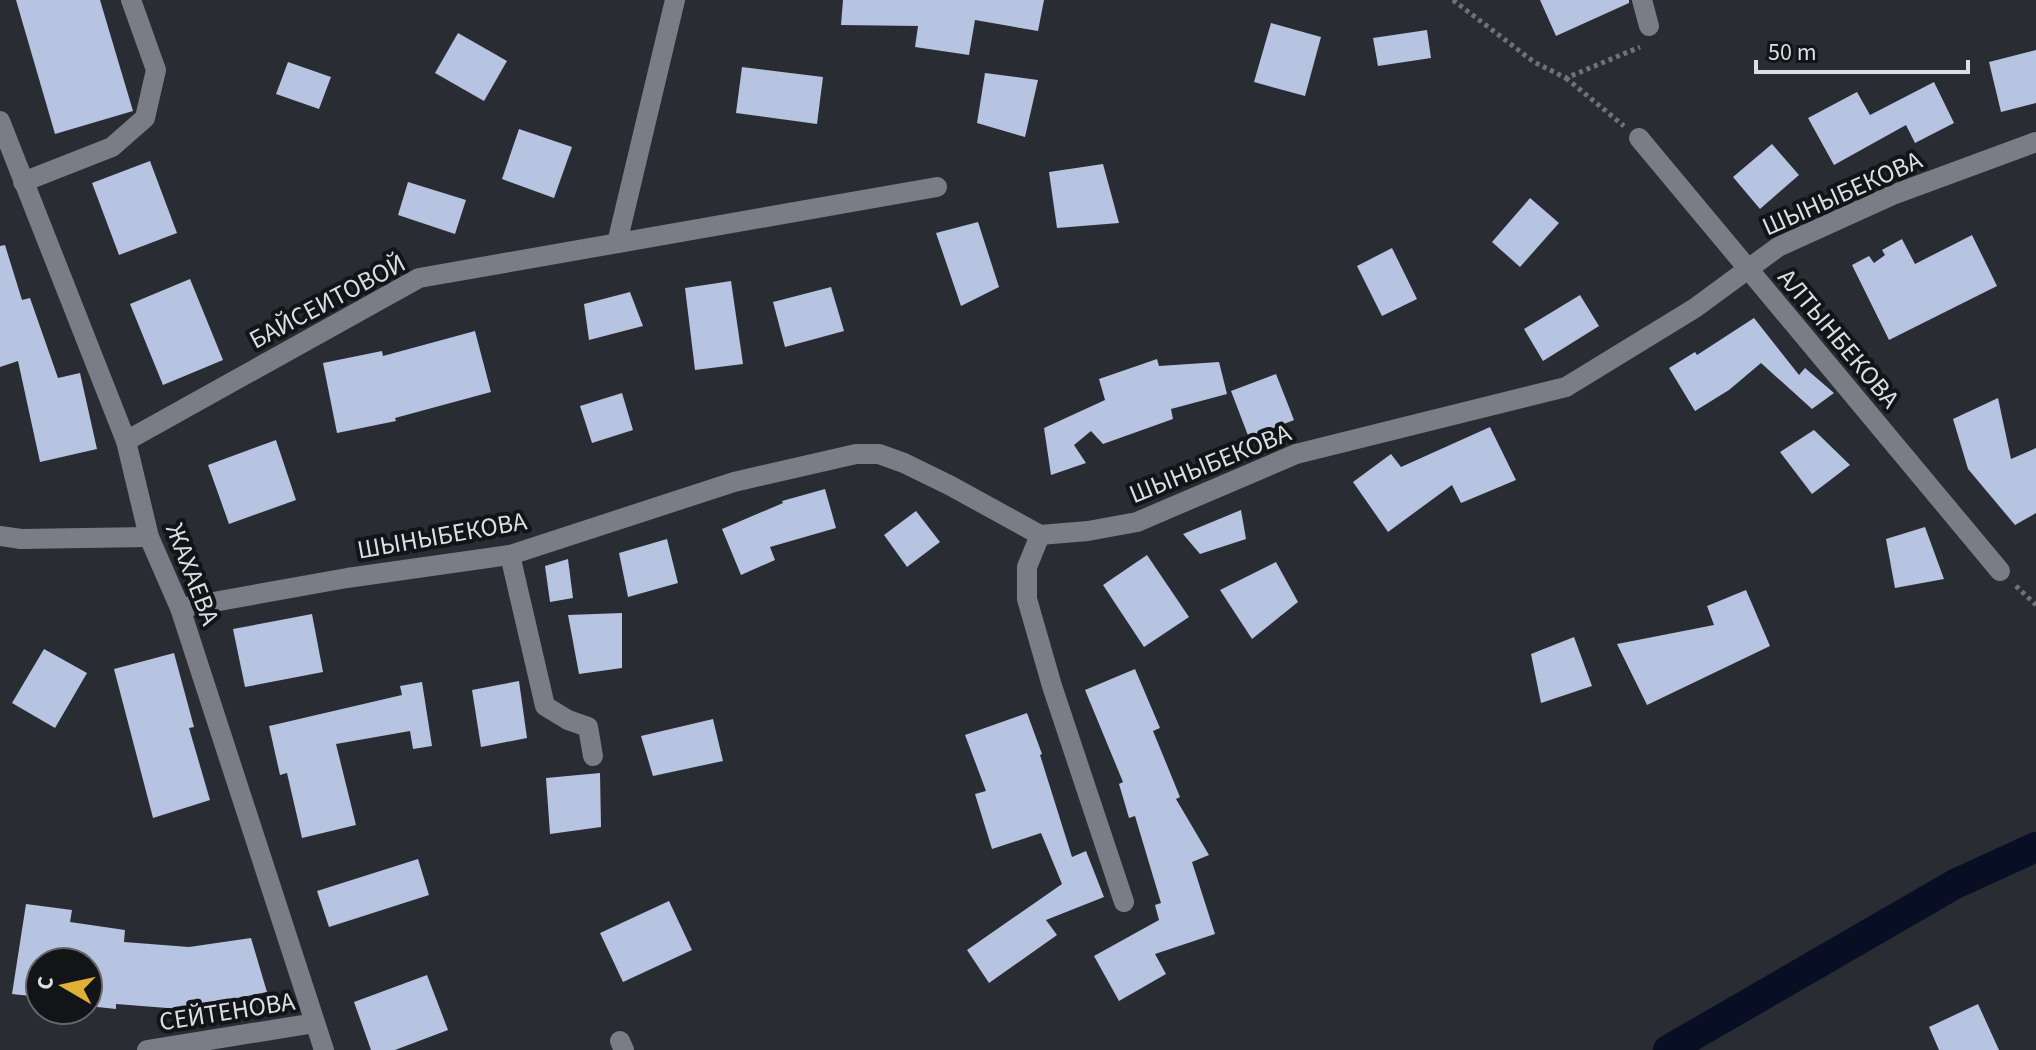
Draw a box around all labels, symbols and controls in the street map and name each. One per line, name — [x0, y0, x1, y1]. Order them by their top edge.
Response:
scale bar — [1756, 24, 1968, 74]
text: 50 m — [1768, 35, 1817, 70]
street label: ШЫНЫБЕКОВА — [1756, 141, 1929, 245]
street label: БАЙСЕИТОВОЙ — [243, 245, 412, 358]
street label: АЛТЫНБЕКОВА — [1769, 260, 1909, 417]
street label: ШЫНЫБЕКОВА — [1124, 414, 1297, 513]
street label: ШЫНЫБЕКОВА — [354, 502, 531, 569]
street label: ЖАХАЕВА — [156, 518, 229, 631]
north arrow — [24, 946, 104, 1026]
text: С — [28, 974, 62, 992]
street label: СЕЙТЕНОВА — [157, 982, 298, 1040]

